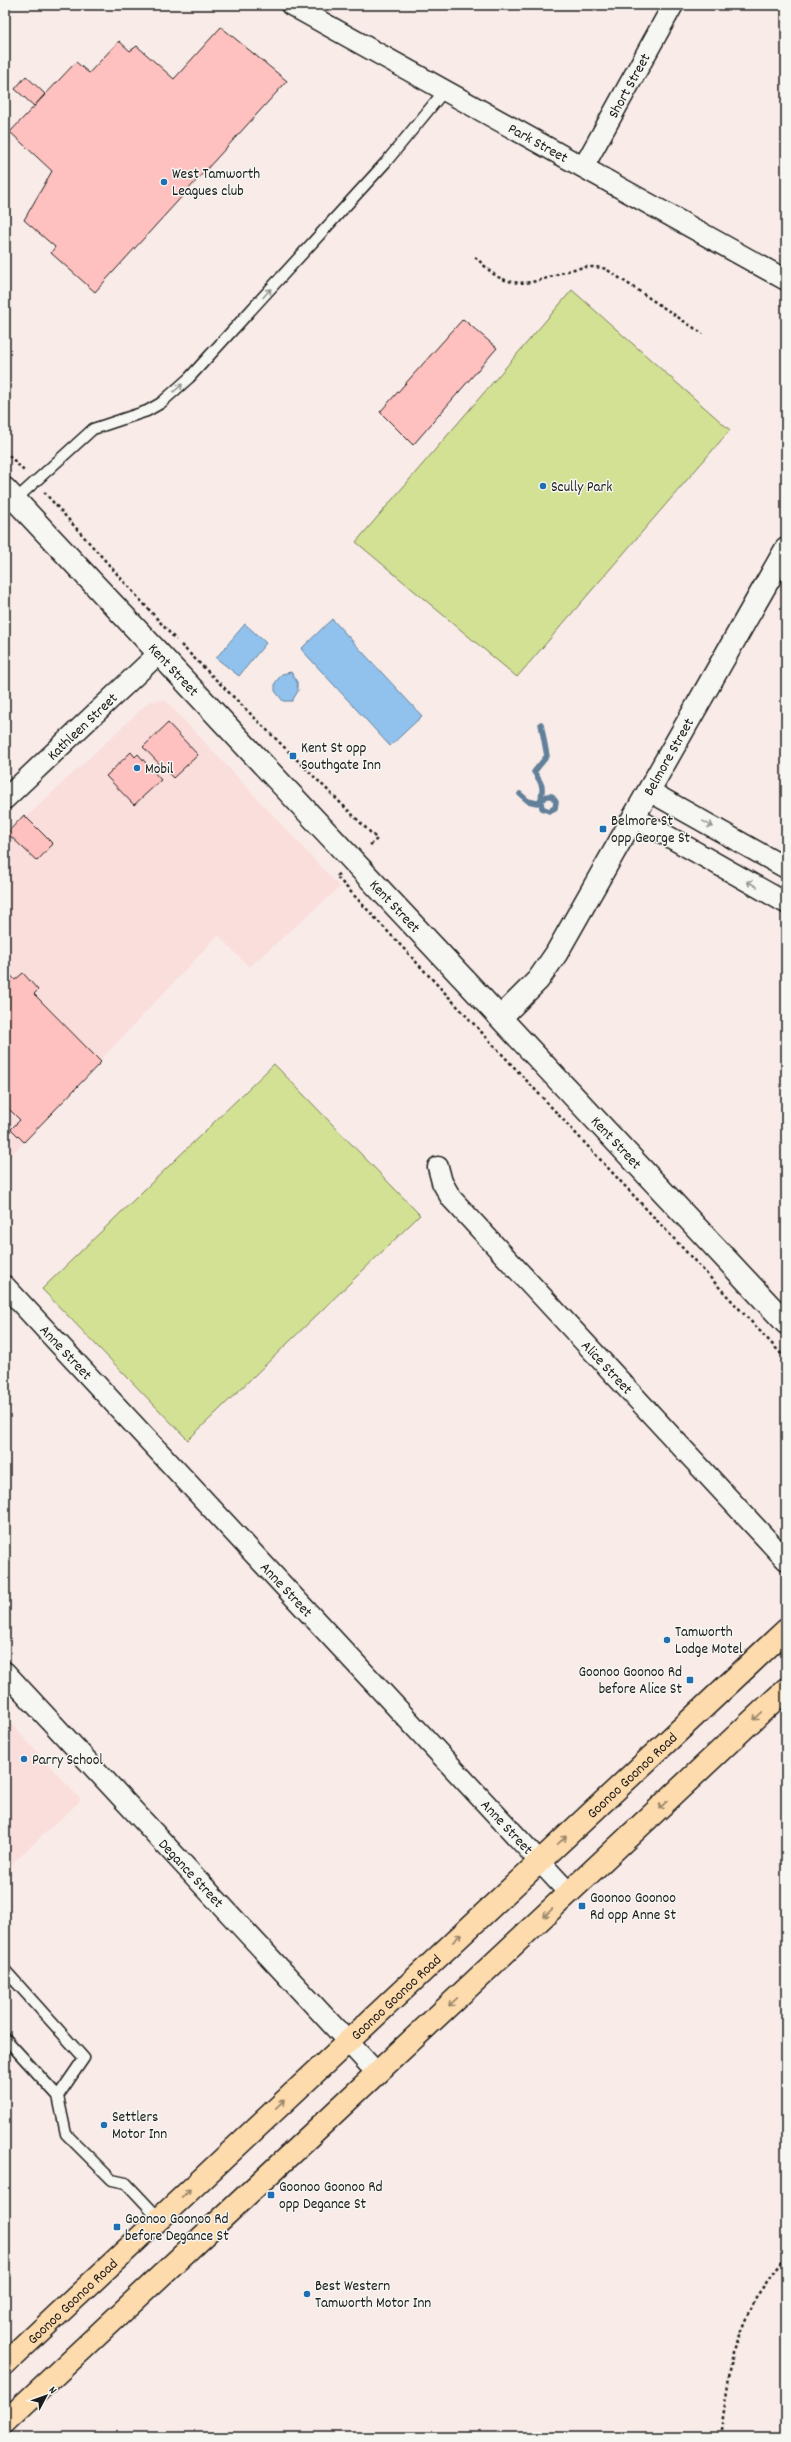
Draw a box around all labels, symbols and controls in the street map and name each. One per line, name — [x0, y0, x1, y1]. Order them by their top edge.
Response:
street label: Short Street — [603, 50, 657, 123]
street label: Park Street — [503, 119, 572, 170]
place label: West Tamworth Leagues club — [172, 164, 260, 203]
marker: West Tamworth Leagues club — [159, 177, 169, 187]
one-way arrow — [262, 288, 271, 298]
one-way arrow — [173, 383, 183, 393]
place label: Scully Park — [551, 477, 612, 499]
marker: Scully Park — [538, 481, 548, 491]
street label: Kent Street — [142, 639, 203, 703]
street label: Kathleen Street — [43, 688, 124, 766]
street label: Belmore Street — [639, 714, 701, 801]
place label: Kent St opp Southgate Inn — [301, 738, 381, 777]
marker: Kent St opp Southgate Inn — [288, 751, 298, 761]
place label: Mobil — [145, 759, 174, 781]
marker: Mobil — [132, 763, 142, 773]
place label: Belmore St opp George St — [611, 811, 691, 850]
one-way arrow — [702, 821, 714, 829]
marker: Belmore St opp George St — [598, 824, 608, 834]
street label: Kent Street — [363, 876, 425, 939]
one-way arrow — [746, 880, 758, 887]
street label: Kent Street — [585, 1112, 646, 1176]
street label: Anne Street — [33, 1321, 97, 1386]
street label: Alice Street — [575, 1336, 637, 1401]
street label: Anne Street — [254, 1558, 317, 1624]
place label: Tamworth Lodge Motel — [675, 1622, 743, 1661]
marker: Tamworth Lodge Motel — [662, 1635, 672, 1645]
place label: Goonoo Goonoo Rd before Alice St — [578, 1662, 682, 1701]
marker: Goonoo Goonoo Rd before Alice St — [685, 1675, 695, 1685]
one-way arrow — [753, 1711, 763, 1720]
street label: Goonoo Goonoo Road — [583, 1728, 683, 1825]
place label: Parry School — [32, 1750, 103, 1772]
marker: Parry School — [19, 1754, 29, 1764]
street label: Anne Street — [474, 1795, 538, 1861]
one-way arrow — [658, 1800, 668, 1810]
street label: Degance Street — [152, 1835, 228, 1914]
one-way arrow — [557, 1835, 567, 1845]
place label: Goonoo Goonoo Rd opp Anne St — [590, 1888, 676, 1927]
marker: Goonoo Goonoo Rd opp Anne St — [577, 1901, 587, 1911]
one-way arrow — [543, 1909, 553, 1918]
one-way arrow — [452, 1933, 462, 1943]
street label: Goonoo Goonoo Road — [347, 1950, 447, 2047]
one-way arrow — [448, 1997, 458, 2007]
one-way arrow — [275, 2099, 286, 2108]
place label: Settlers Motor Inn — [112, 2107, 167, 2146]
marker: Settlers Motor Inn — [99, 2120, 109, 2130]
place label: Goonoo Goonoo Rd opp Degance St — [279, 2177, 383, 2216]
one-way arrow — [181, 2188, 191, 2198]
marker: Goonoo Goonoo Rd opp Degance St — [266, 2190, 276, 2200]
place label: Goonoo Goonoo Rd before Degance St — [125, 2209, 229, 2248]
marker: Goonoo Goonoo Rd before Degance St — [112, 2222, 122, 2232]
street label: Goonoo Goonoo Road — [23, 2254, 124, 2351]
place label: Best Western Tamworth Motor Inn — [315, 2276, 431, 2315]
marker: Best Western Tamworth Motor Inn — [302, 2289, 312, 2299]
north arrow — [26, 2376, 66, 2416]
text: N — [44, 2383, 60, 2398]

